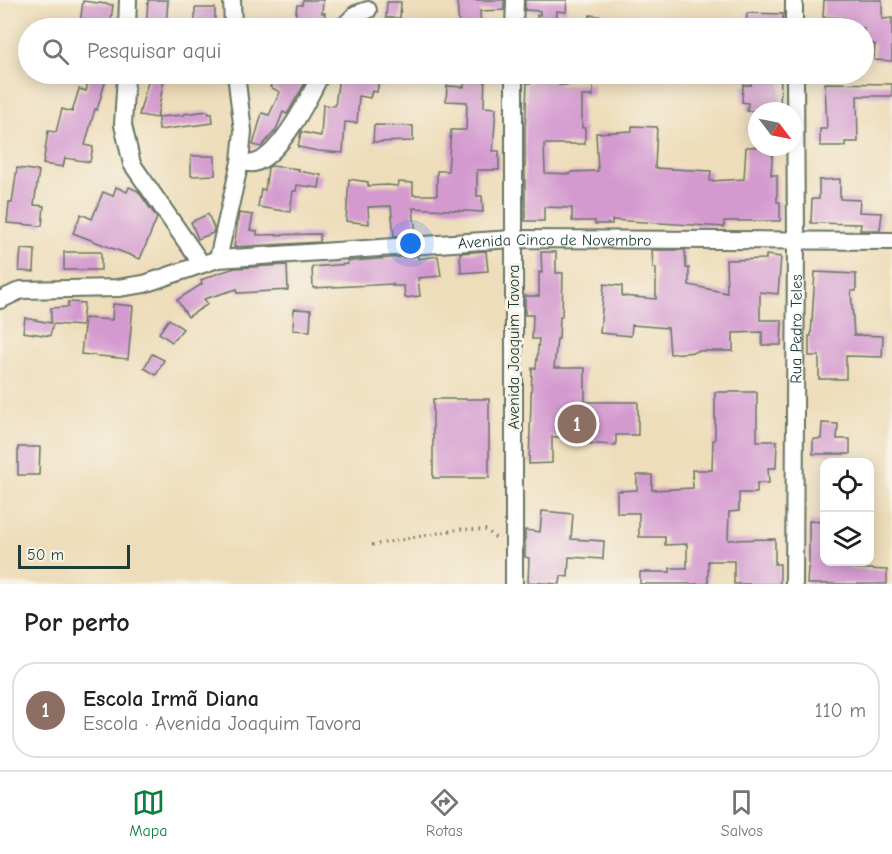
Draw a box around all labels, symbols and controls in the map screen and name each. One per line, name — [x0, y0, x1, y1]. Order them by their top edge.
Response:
search box — [18, 18, 874, 84]
icon: search — [39, 35, 72, 68]
text: Pesquisar aqui — [87, 38, 222, 64]
north arrow — [748, 102, 802, 156]
your location — [396, 229, 425, 258]
street label: Avenida Cinco de Novembro — [457, 231, 651, 253]
street label: Avenida Joaquim Tavora — [505, 264, 523, 430]
street label: Rua Pedro Teles — [787, 274, 806, 384]
pin: 1 — [558, 402, 596, 446]
map controls — [820, 458, 874, 566]
button: locate — [820, 458, 874, 512]
button: layers — [820, 512, 874, 566]
scale bar — [18, 542, 130, 570]
text: 50 m — [27, 546, 64, 564]
text: Por perto — [24, 608, 130, 638]
text: Escola Irmã Diana — [83, 686, 259, 712]
text: 1 — [42, 699, 49, 722]
text: 110 m — [815, 699, 866, 722]
text: Escola · Avenida Joaquim Tavora — [83, 712, 362, 735]
tab: Mapa — [129, 786, 168, 840]
tab: Rotas — [426, 786, 463, 840]
tab: Salvos — [721, 786, 763, 840]

